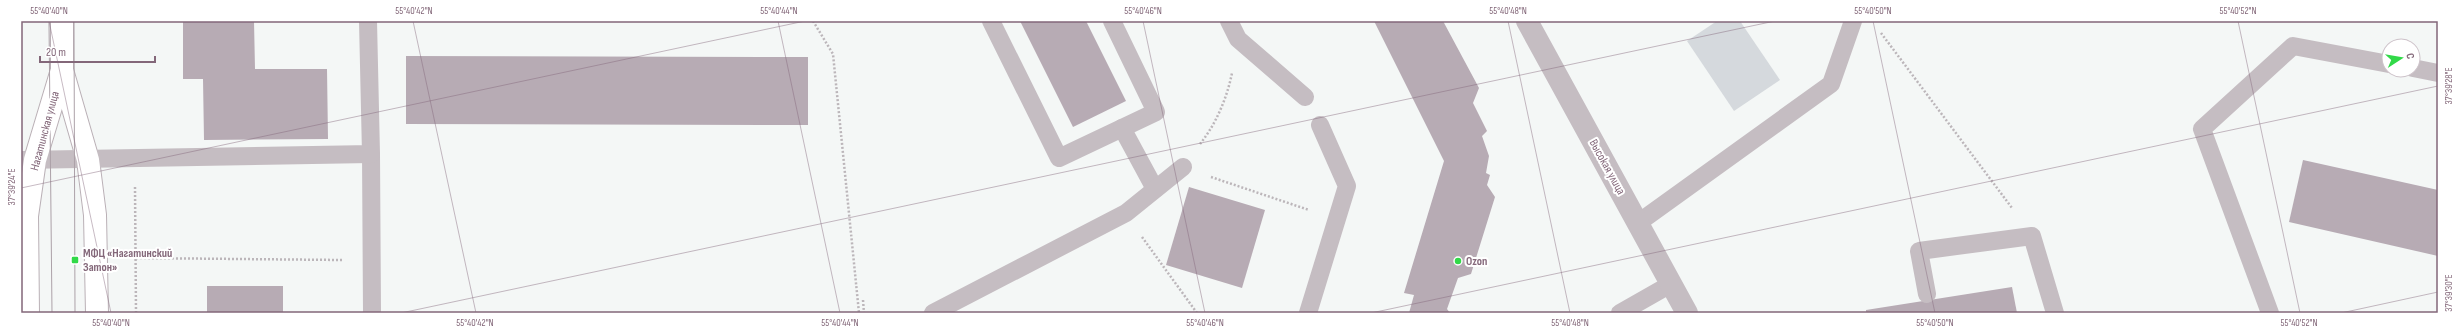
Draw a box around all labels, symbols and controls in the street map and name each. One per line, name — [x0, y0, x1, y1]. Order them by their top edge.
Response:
text: 55°40'40"N — [30, 5, 68, 17]
text: 55°40'42"N — [395, 5, 433, 17]
text: 55°40'44"N — [760, 5, 798, 17]
text: 55°40'46"N — [1124, 5, 1162, 17]
text: 55°40'48"N — [1489, 5, 1527, 17]
text: 55°40'50"N — [1854, 5, 1892, 17]
text: 55°40'52"N — [2219, 5, 2257, 17]
scale bar — [40, 38, 155, 64]
north arrow — [2381, 38, 2421, 78]
text: 20 m — [46, 45, 66, 60]
text: С — [2403, 52, 2417, 60]
text: 37°39'28"E — [2443, 67, 2455, 105]
street label: Нагатинская улица — [27, 89, 63, 172]
street label: Высокая улица — [1586, 137, 1629, 198]
text: 37°39'24"E — [6, 168, 18, 206]
place label: МФЦ «Нагатинский Затон» — [83, 246, 172, 275]
place label: Ozon — [1466, 254, 1487, 269]
marker: МФЦ «Нагатинский Затон» — [70, 255, 80, 265]
marker: Ozon — [1453, 256, 1463, 266]
text: 37°39'30"E — [2443, 274, 2455, 312]
text: 55°40'40"N — [92, 317, 130, 329]
text: 55°40'42"N — [456, 317, 494, 329]
text: 55°40'44"N — [821, 317, 859, 329]
text: 55°40'46"N — [1186, 317, 1224, 329]
text: 55°40'48"N — [1551, 317, 1589, 329]
text: 55°40'50"N — [1916, 317, 1954, 329]
text: 55°40'52"N — [2280, 317, 2318, 329]

